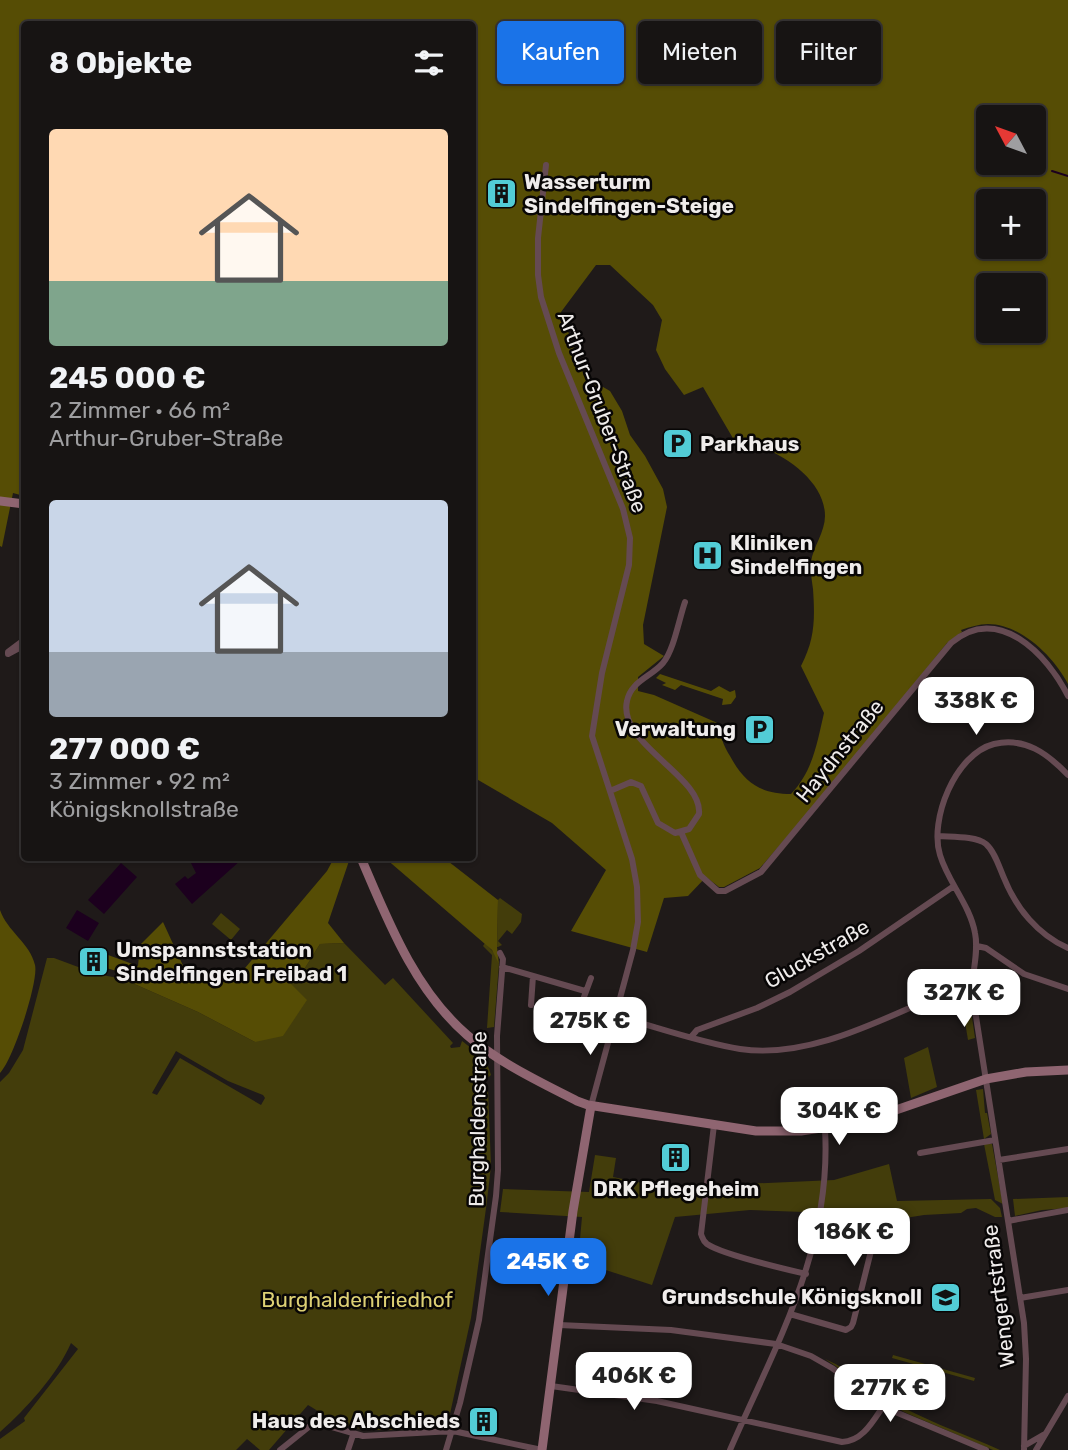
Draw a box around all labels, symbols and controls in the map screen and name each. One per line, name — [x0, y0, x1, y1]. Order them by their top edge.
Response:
chip: Kaufen — [497, 21, 624, 84]
chip: Mieten — [638, 21, 762, 84]
chip: Filter — [776, 21, 881, 84]
icon: filters — [410, 44, 448, 82]
text: 8 Objekte — [49, 45, 192, 81]
north arrow — [976, 105, 1046, 175]
map controls — [976, 105, 1046, 343]
place label: Wasserturm Sindelfingen-Steige — [524, 169, 734, 218]
icon: home — [186, 175, 312, 301]
building icon: Wasserturm Sindelfingen-Steige — [484, 177, 518, 211]
button: + — [976, 189, 1046, 259]
button: − — [976, 273, 1046, 343]
street label: Arthur-Gruber-Straße — [552, 307, 652, 516]
text: 245 000 € — [49, 360, 206, 396]
text: 2 Zimmer · 66 m² — [49, 396, 230, 424]
text: Arthur-Gruber-Straße — [49, 424, 283, 452]
parking icon: Parkhaus — [660, 427, 694, 461]
place label: Parkhaus — [700, 431, 799, 456]
place label: Kliniken Sindelfingen — [730, 530, 862, 579]
hospital icon: Kliniken Sindelfingen — [690, 538, 724, 572]
icon: home — [186, 546, 312, 672]
pin: 338K € — [919, 678, 1033, 737]
text: 338K € — [934, 686, 1018, 714]
street label: Haydnstraße — [790, 694, 889, 807]
parking icon: Verwaltung — [742, 712, 776, 746]
place label: Verwaltung — [615, 716, 736, 741]
text: 277 000 € — [49, 731, 200, 767]
text: 3 Zimmer · 92 m² — [49, 767, 230, 795]
text: Königsknollstraße — [49, 795, 239, 823]
street label: Gluckstraße — [760, 914, 874, 994]
place label: Umspannststation Sindelfingen Freibad 1 — [116, 937, 347, 986]
building icon: Umspannststation Sindelfingen Freibad 1 — [76, 945, 110, 979]
pin: 327K € — [907, 970, 1021, 1029]
text: 327K € — [923, 978, 1005, 1006]
pin: 275K € — [533, 998, 647, 1057]
text: 275K € — [549, 1006, 631, 1034]
street label: Burghaldenstraße — [463, 1031, 492, 1207]
pin: 304K € — [782, 1088, 896, 1147]
text: 304K € — [797, 1096, 881, 1124]
building icon: DRK Pflegeheim — [659, 1140, 693, 1174]
place label: DRK Pflegeheim — [593, 1176, 759, 1201]
pin: 186K € — [797, 1208, 911, 1268]
text: 186K € — [814, 1217, 894, 1245]
street label: Wengertstraße — [977, 1223, 1020, 1369]
pin: 245K € — [491, 1238, 605, 1298]
text: 245K € — [506, 1247, 590, 1275]
school or university icon: Grundschule Königsknoll — [928, 1280, 962, 1314]
place label: Grundschule Königsknoll — [662, 1284, 922, 1309]
park label: Burghaldenfriedhof — [261, 1287, 453, 1312]
pin: 406K € — [577, 1352, 691, 1412]
text: 406K € — [592, 1361, 676, 1389]
pin: 277K € — [833, 1364, 947, 1424]
text: 277K € — [850, 1373, 930, 1401]
building icon: Haus des Abschieds — [466, 1404, 500, 1438]
place label: Haus des Abschieds — [252, 1408, 460, 1433]

